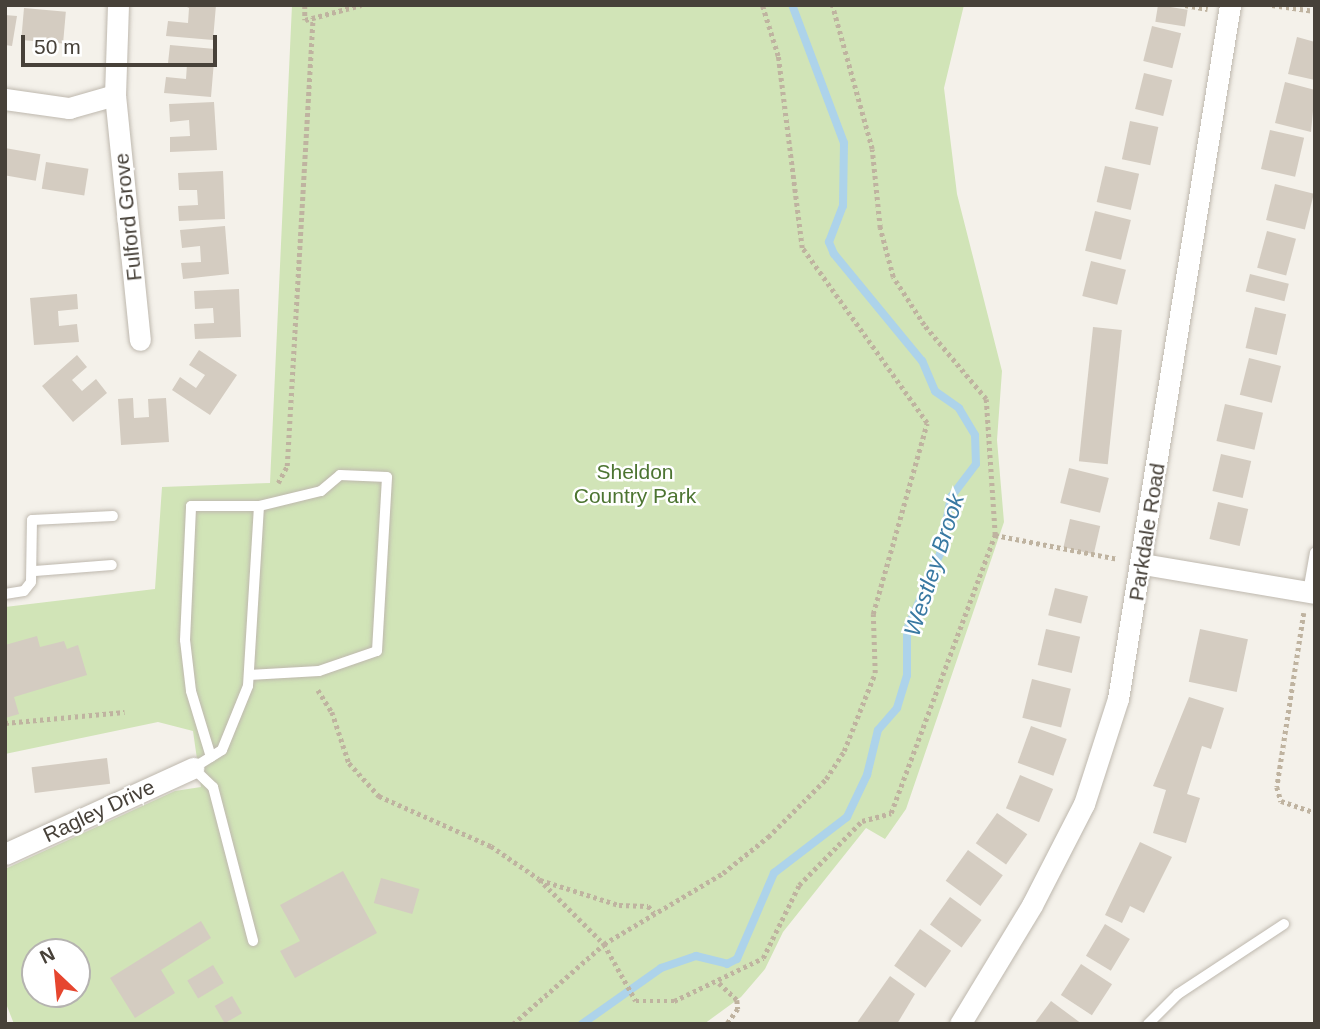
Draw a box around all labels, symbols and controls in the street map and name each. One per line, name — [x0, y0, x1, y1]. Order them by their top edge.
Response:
scale bar — [24, 21, 220, 65]
text: 50 m — [34, 35, 81, 58]
street label: Fulford Grove — [109, 152, 147, 282]
park label: Sheldon Country Park — [574, 459, 696, 509]
street label: Parkdale Road — [1124, 461, 1170, 603]
water label: Westley Brook — [898, 490, 970, 640]
street label: Ragley Drive — [39, 774, 159, 848]
north arrow — [21, 938, 91, 1008]
text: N — [37, 943, 58, 968]

